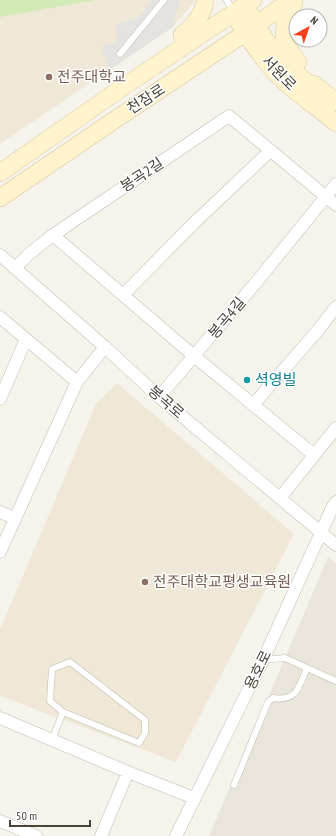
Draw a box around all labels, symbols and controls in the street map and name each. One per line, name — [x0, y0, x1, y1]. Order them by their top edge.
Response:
north arrow — [288, 8, 328, 48]
text: N — [308, 13, 321, 28]
street label: 서원로 — [258, 51, 301, 94]
place label: 전주대학교 — [57, 67, 126, 86]
marker: 전주대학교 — [44, 72, 54, 82]
street label: 천잠로 — [123, 79, 168, 118]
street label: 봉곡2길 — [116, 153, 167, 196]
street label: 봉곡4길 — [204, 293, 249, 342]
place label: 셕영빌 — [255, 370, 296, 389]
marker: 셕영빌 — [242, 375, 252, 385]
street label: 봉곡로 — [144, 381, 188, 422]
place label: 전주대학교평생교육원 — [153, 572, 291, 591]
marker: 전주대학교평생교육원 — [140, 577, 150, 587]
street label: 용호로 — [240, 647, 275, 693]
scale bar — [10, 802, 90, 828]
text: 50 m — [16, 808, 37, 823]

